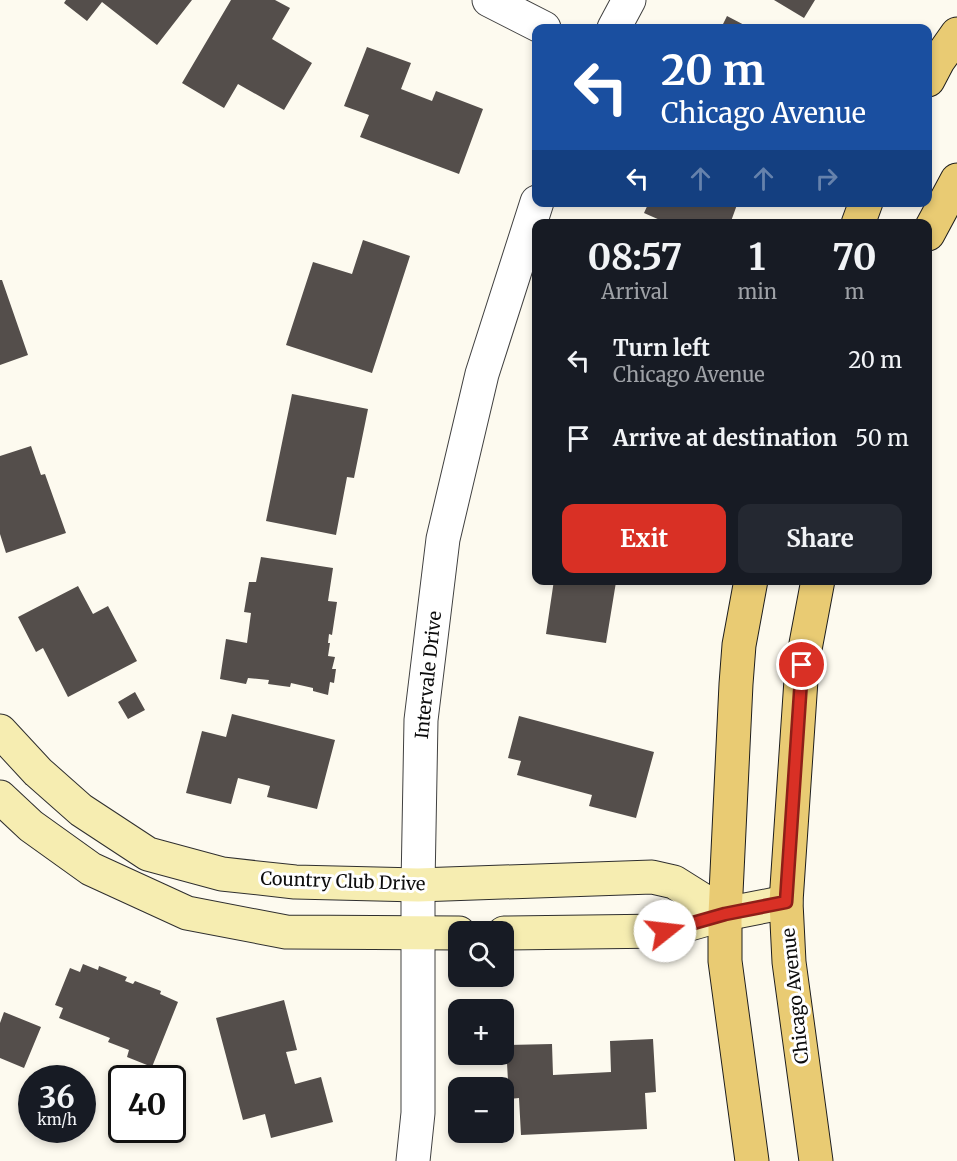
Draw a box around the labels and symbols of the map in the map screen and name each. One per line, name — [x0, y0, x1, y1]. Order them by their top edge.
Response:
street label: Intervale Drive — [410, 610, 446, 740]
pin — [776, 639, 827, 690]
street label: Country Club Drive — [260, 867, 426, 895]
position arrow — [633, 899, 697, 963]
street label: Chicago Avenue — [776, 927, 814, 1065]
speed limit sign: 40 — [108, 1065, 186, 1143]

